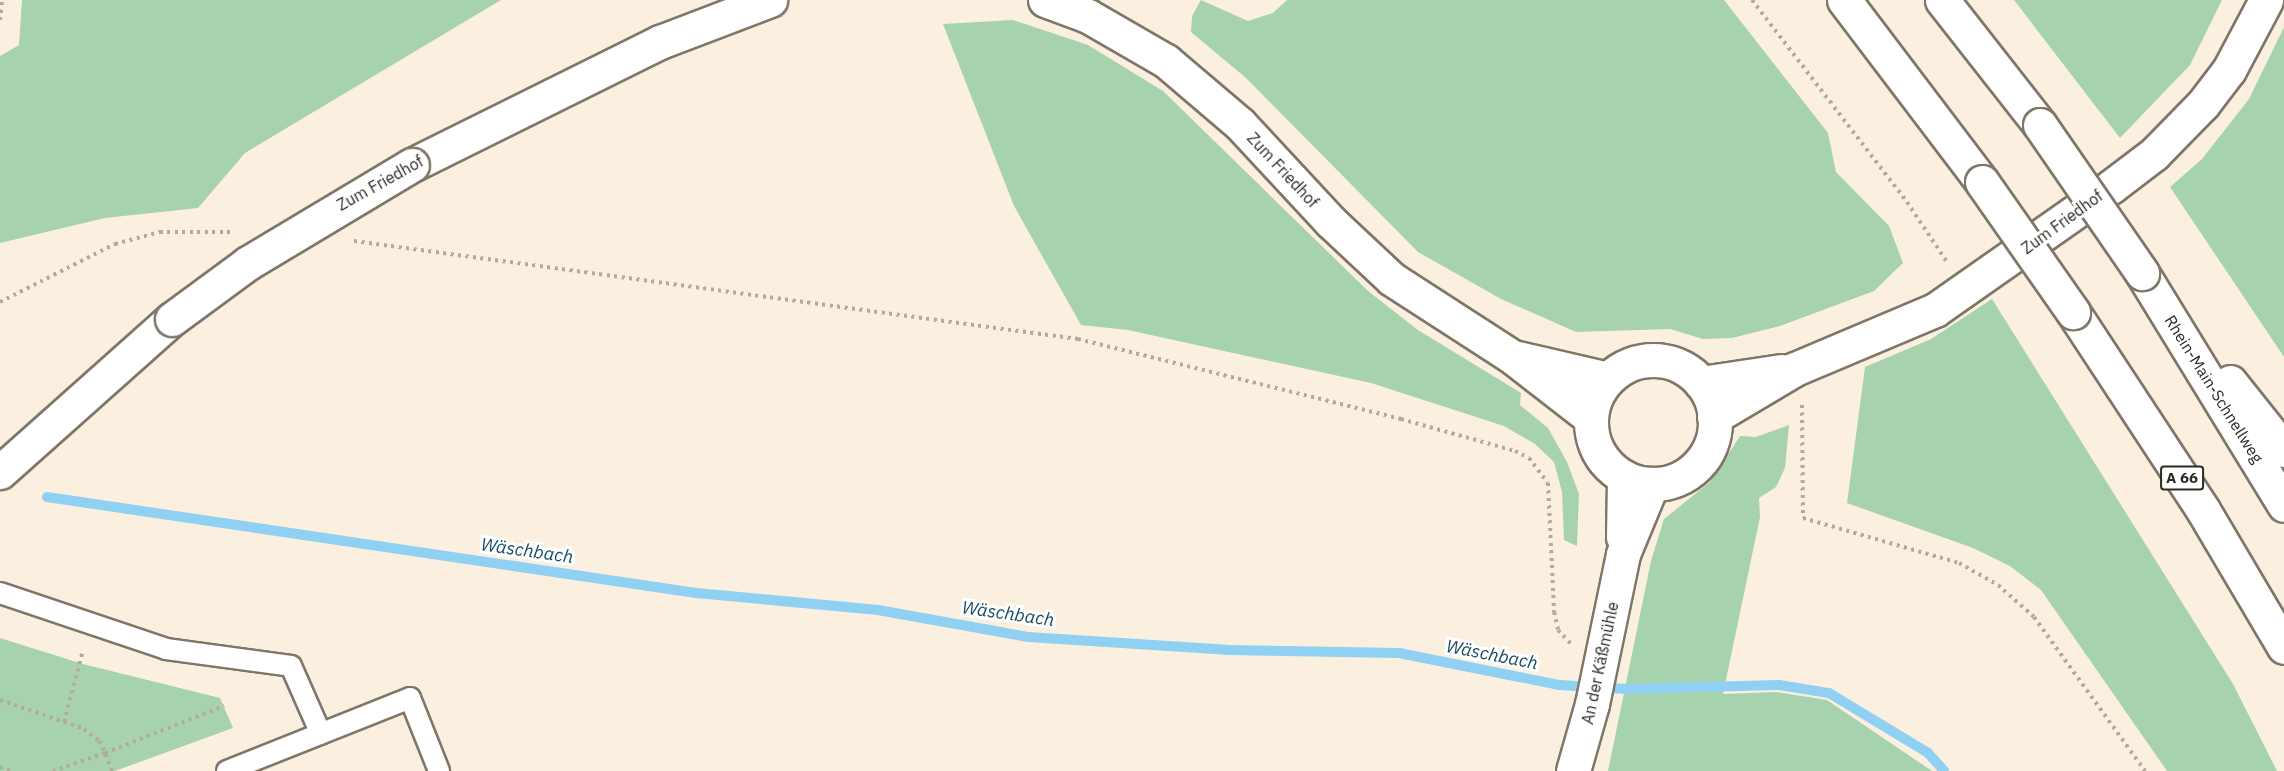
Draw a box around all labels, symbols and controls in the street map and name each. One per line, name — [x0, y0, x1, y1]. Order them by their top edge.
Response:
street label: Zum Friedhof — [1243, 128, 1323, 212]
street label: Zum Friedhof — [333, 151, 427, 215]
street label: Zum Friedhof — [2018, 186, 2106, 258]
street label: Rhein-Main-Schnellweg — [2161, 312, 2267, 466]
road number: A 66 — [2160, 466, 2204, 490]
water label: Wäschbach — [479, 534, 575, 568]
water label: Wäschbach — [960, 597, 1056, 631]
street label: An der Käßmühle — [1578, 600, 1622, 726]
water label: Wäschbach — [1444, 636, 1540, 674]

